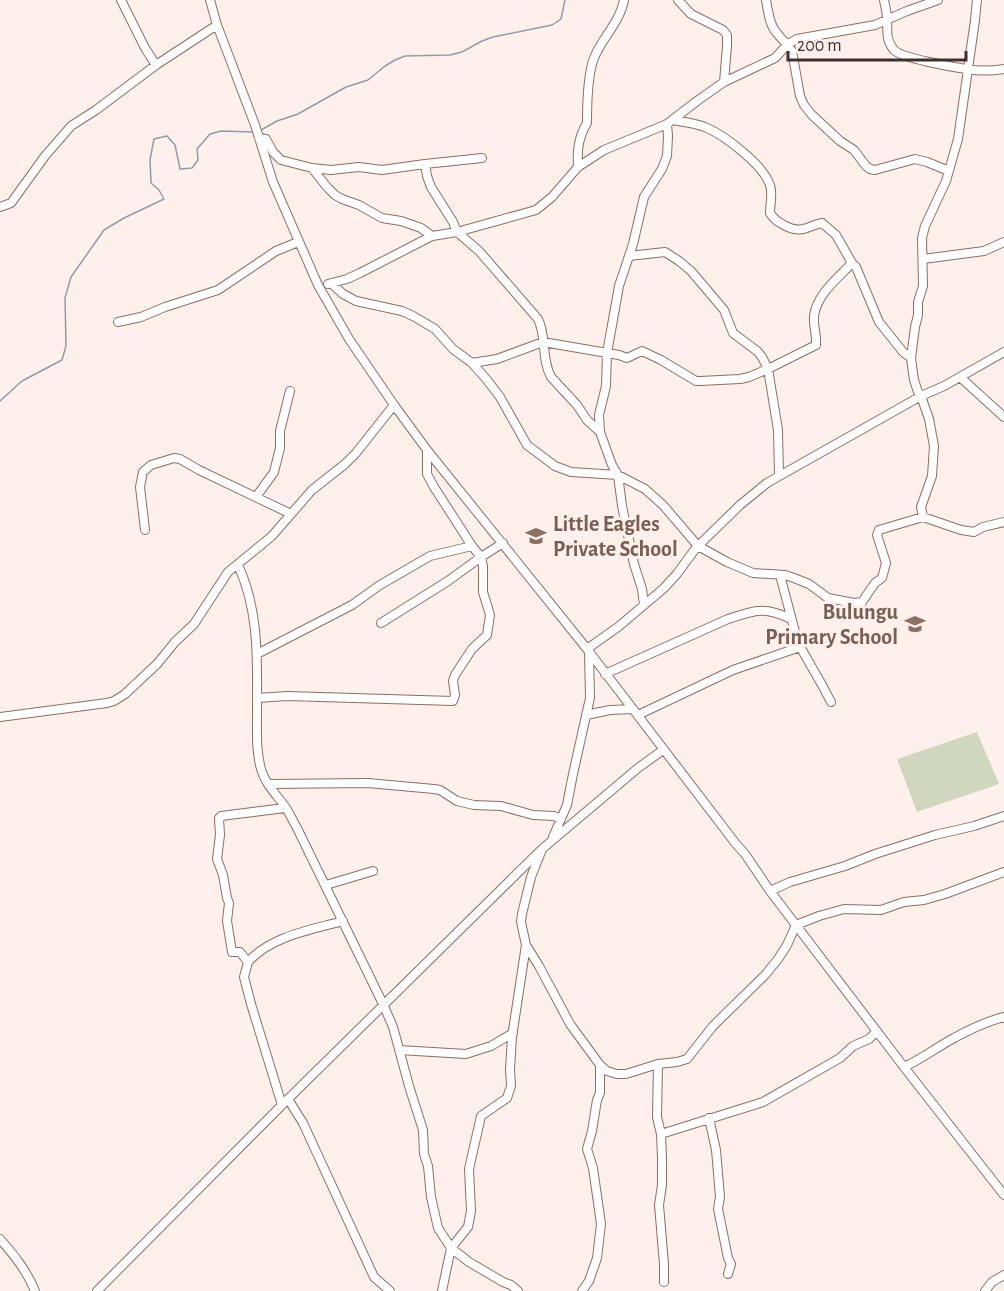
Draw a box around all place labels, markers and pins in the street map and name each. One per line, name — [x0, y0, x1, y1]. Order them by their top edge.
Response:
place label: Little Eagles Private School — [553, 513, 678, 560]
school or university icon: Little Eagles Private School — [524, 524, 548, 548]
place label: Bulungu Primary School — [765, 601, 899, 649]
school or university icon: Bulungu Primary School — [903, 612, 927, 636]

